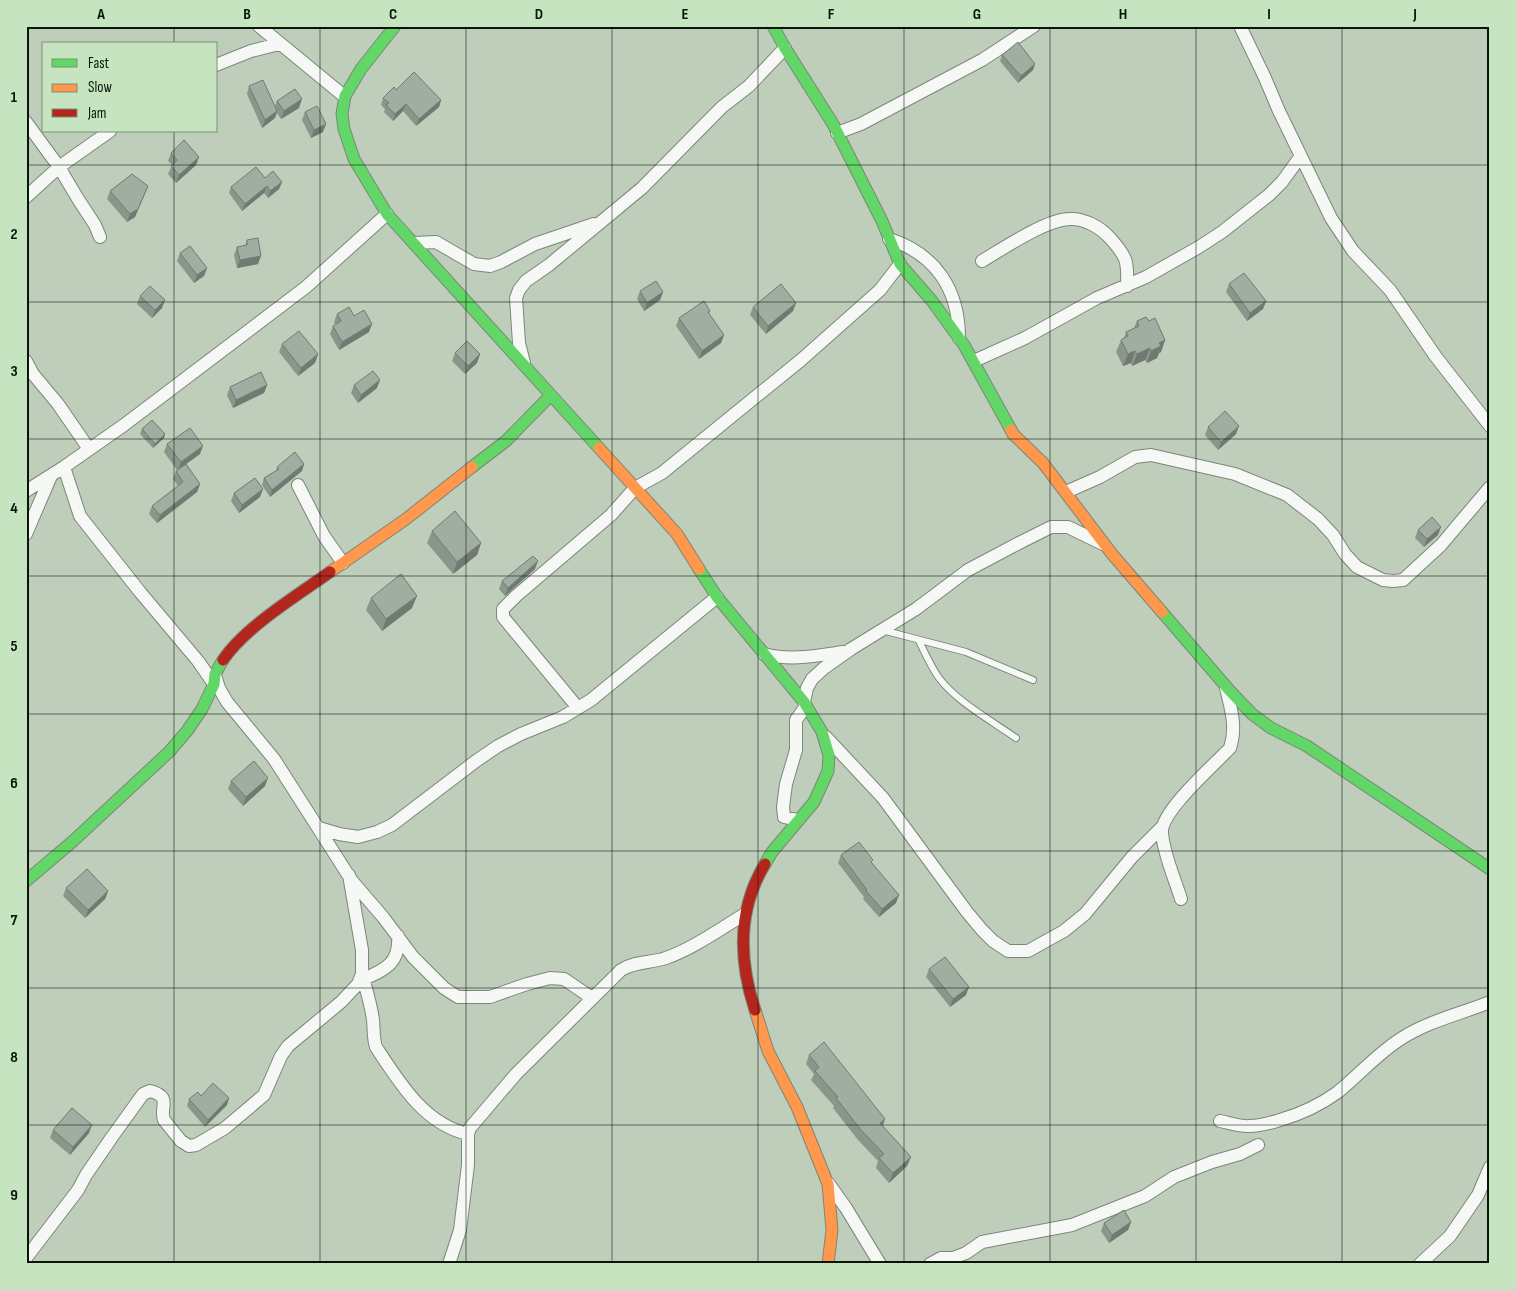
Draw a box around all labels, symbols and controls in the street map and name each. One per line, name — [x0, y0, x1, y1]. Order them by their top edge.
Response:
text: A — [96, 5, 105, 24]
text: B — [243, 5, 251, 24]
text: C — [389, 5, 397, 24]
text: D — [535, 5, 543, 24]
text: E — [682, 5, 689, 24]
text: F — [828, 5, 835, 24]
text: G — [973, 5, 981, 24]
text: H — [1119, 5, 1127, 24]
text: I — [1267, 5, 1271, 24]
text: J — [1412, 5, 1417, 24]
legend — [42, 42, 218, 132]
text: Fast — [88, 54, 110, 73]
text: Slow — [88, 78, 112, 97]
text: 1 — [11, 88, 18, 107]
text: Jam — [87, 104, 106, 123]
text: 2 — [10, 225, 18, 244]
text: 3 — [10, 362, 18, 381]
text: 4 — [10, 499, 18, 518]
text: 5 — [10, 637, 18, 656]
text: 6 — [10, 774, 18, 793]
text: 7 — [11, 911, 18, 930]
text: 8 — [10, 1048, 18, 1067]
text: 9 — [10, 1186, 18, 1205]

